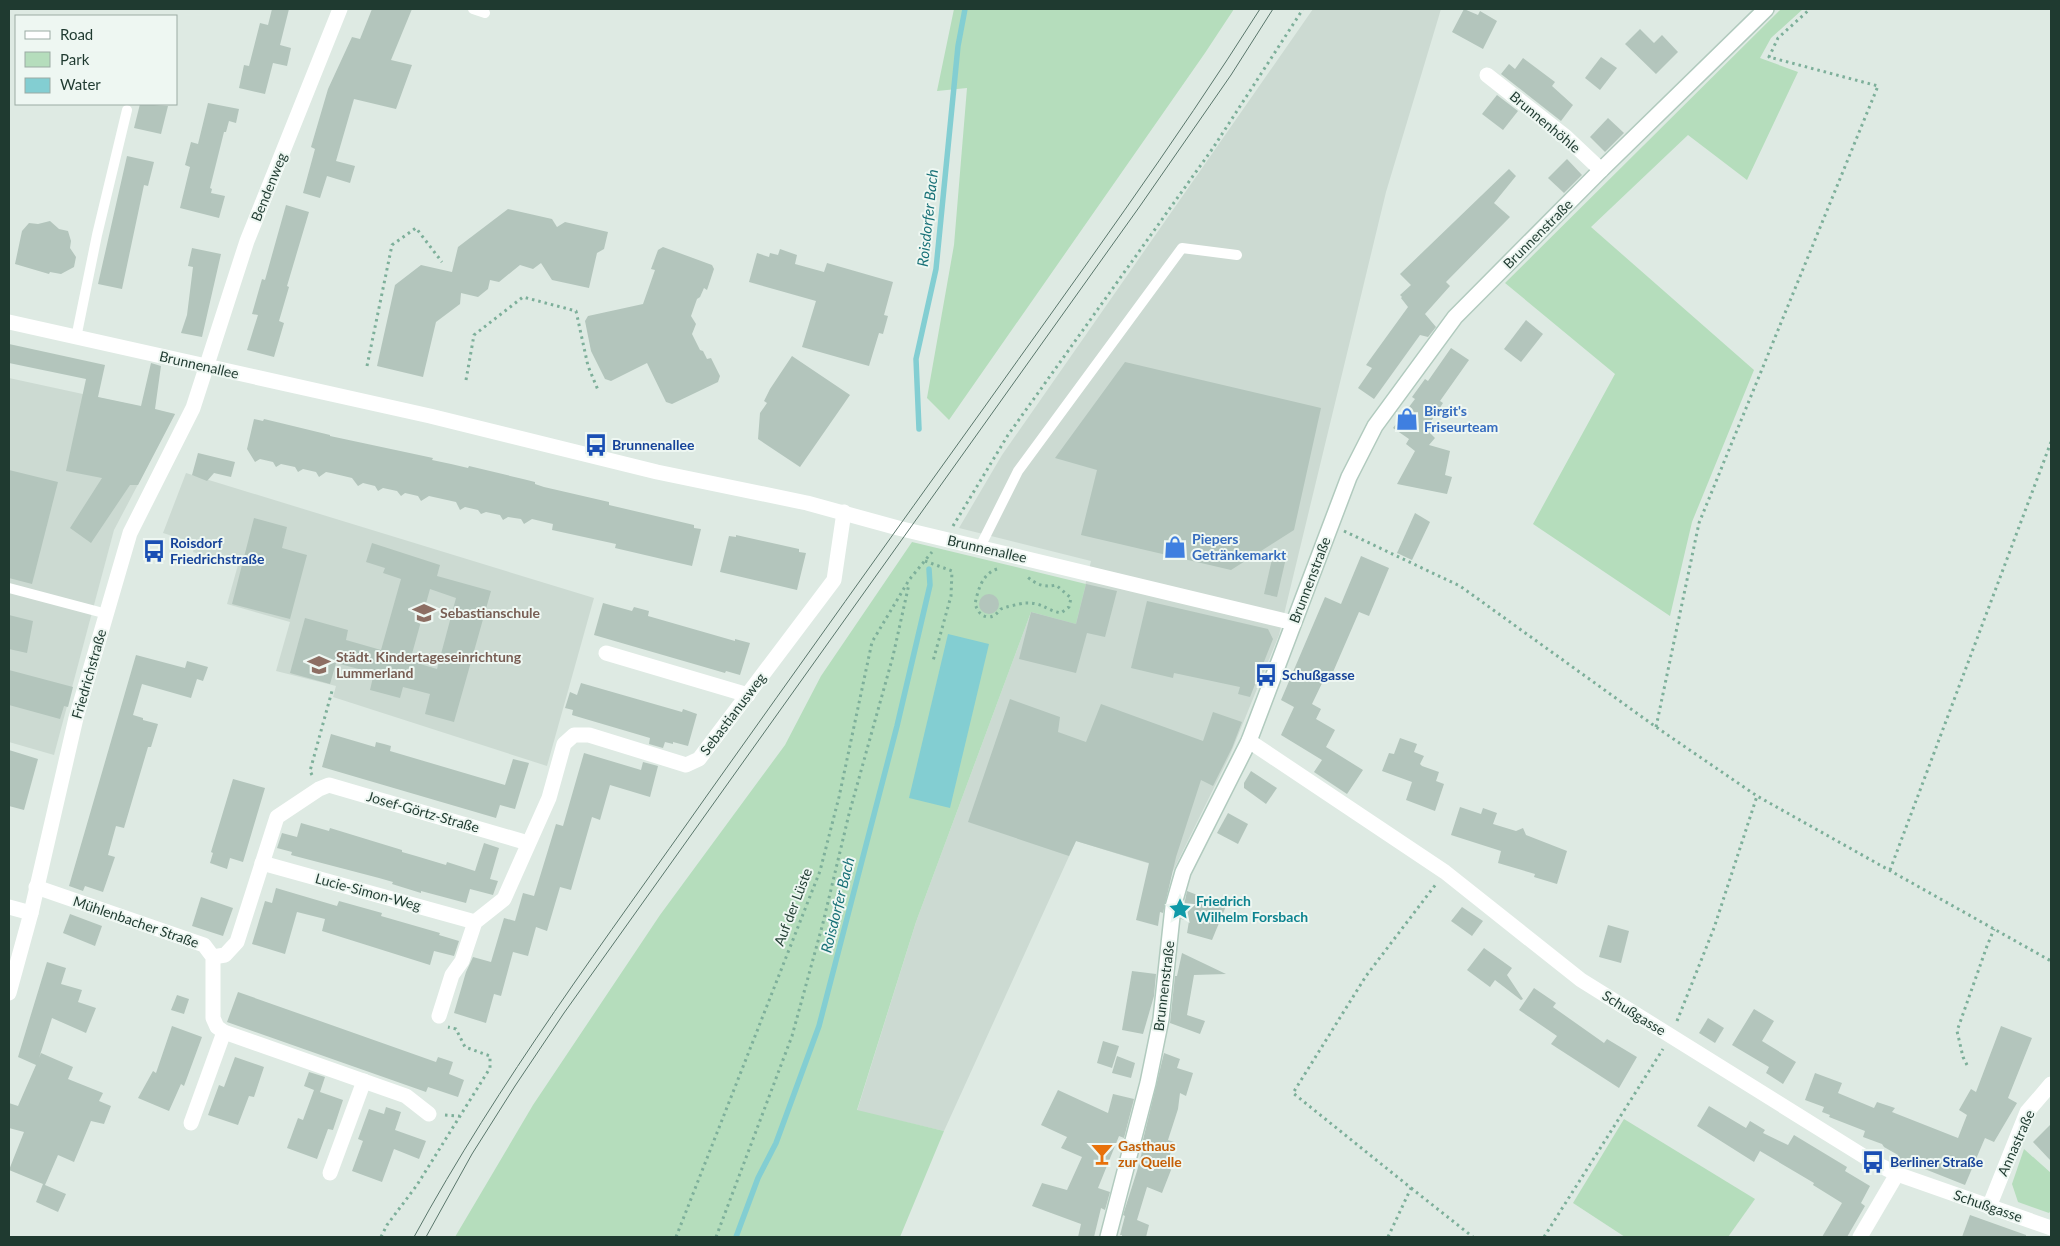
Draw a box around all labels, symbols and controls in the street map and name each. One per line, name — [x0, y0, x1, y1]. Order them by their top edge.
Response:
legend — [15, 15, 178, 105]
text: Road — [60, 25, 93, 43]
text: Park — [60, 50, 90, 68]
text: Water — [60, 75, 101, 93]
street label: Brunnenhöhle — [1507, 87, 1584, 156]
street label: Bendenweg — [247, 150, 290, 224]
water label: Roisdorfer Bach — [913, 168, 941, 267]
street label: Brunnenstraße — [1499, 195, 1576, 272]
street label: Brunnenallee — [158, 347, 240, 382]
place label: Birgit's Friseurteam — [1424, 402, 1498, 435]
shop icon: Birgit's Friseurteam — [1394, 406, 1420, 432]
bus stop icon: Brunnenallee — [583, 432, 609, 458]
place label: Brunnenallee — [612, 436, 695, 453]
place label: Piepers Getränkemarkt — [1192, 530, 1287, 563]
street label: Brunnenallee — [946, 531, 1028, 566]
place label: Roisdorf Friedrichstraße — [170, 534, 265, 567]
shop icon: Piepers Getränkemarkt — [1162, 534, 1188, 560]
street label: Brunnenstraße — [1285, 534, 1334, 625]
bus stop icon: Roisdorf Friedrichstraße — [141, 538, 167, 564]
school or university icon: Sebastianschule — [411, 600, 437, 626]
place label: Sebastianschule — [440, 604, 541, 621]
street label: Friedrichstraße — [68, 627, 109, 721]
place label: Städt. Kindertageseinrichtung Lummerland — [336, 648, 522, 681]
school or university icon: Städt. Kindertageseinrichtung Lummerland — [306, 652, 332, 678]
bus stop icon: Schußgasse — [1253, 662, 1279, 688]
place label: Schußgasse — [1282, 666, 1355, 683]
street label: Sebastianusweg — [696, 669, 769, 758]
street label: Josef-Görtz-Straße — [365, 787, 481, 836]
water label: Roisdorfer Bach — [816, 855, 858, 954]
street label: Auf der Lüste — [770, 865, 815, 948]
street label: Lucie-Simon-Weg — [313, 869, 423, 914]
street label: Mühlenbacher Straße — [71, 892, 201, 951]
place label: Friedrich Wilhelm Forsbach — [1196, 892, 1308, 925]
place icon: Friedrich Wilhelm Forsbach — [1167, 896, 1193, 922]
street label: Brunnenstraße — [1150, 940, 1177, 1032]
street label: Schußgasse — [1599, 986, 1669, 1039]
street label: Annastraße — [1993, 1107, 2038, 1178]
place label: Gasthaus zur Quelle — [1118, 1137, 1182, 1170]
bar icon: Gasthaus zur Quelle — [1089, 1141, 1115, 1167]
bus stop icon: Berliner Straße — [1860, 1149, 1886, 1175]
place label: Berliner Straße — [1890, 1153, 1984, 1170]
street label: Schußgasse — [1952, 1186, 2025, 1225]

